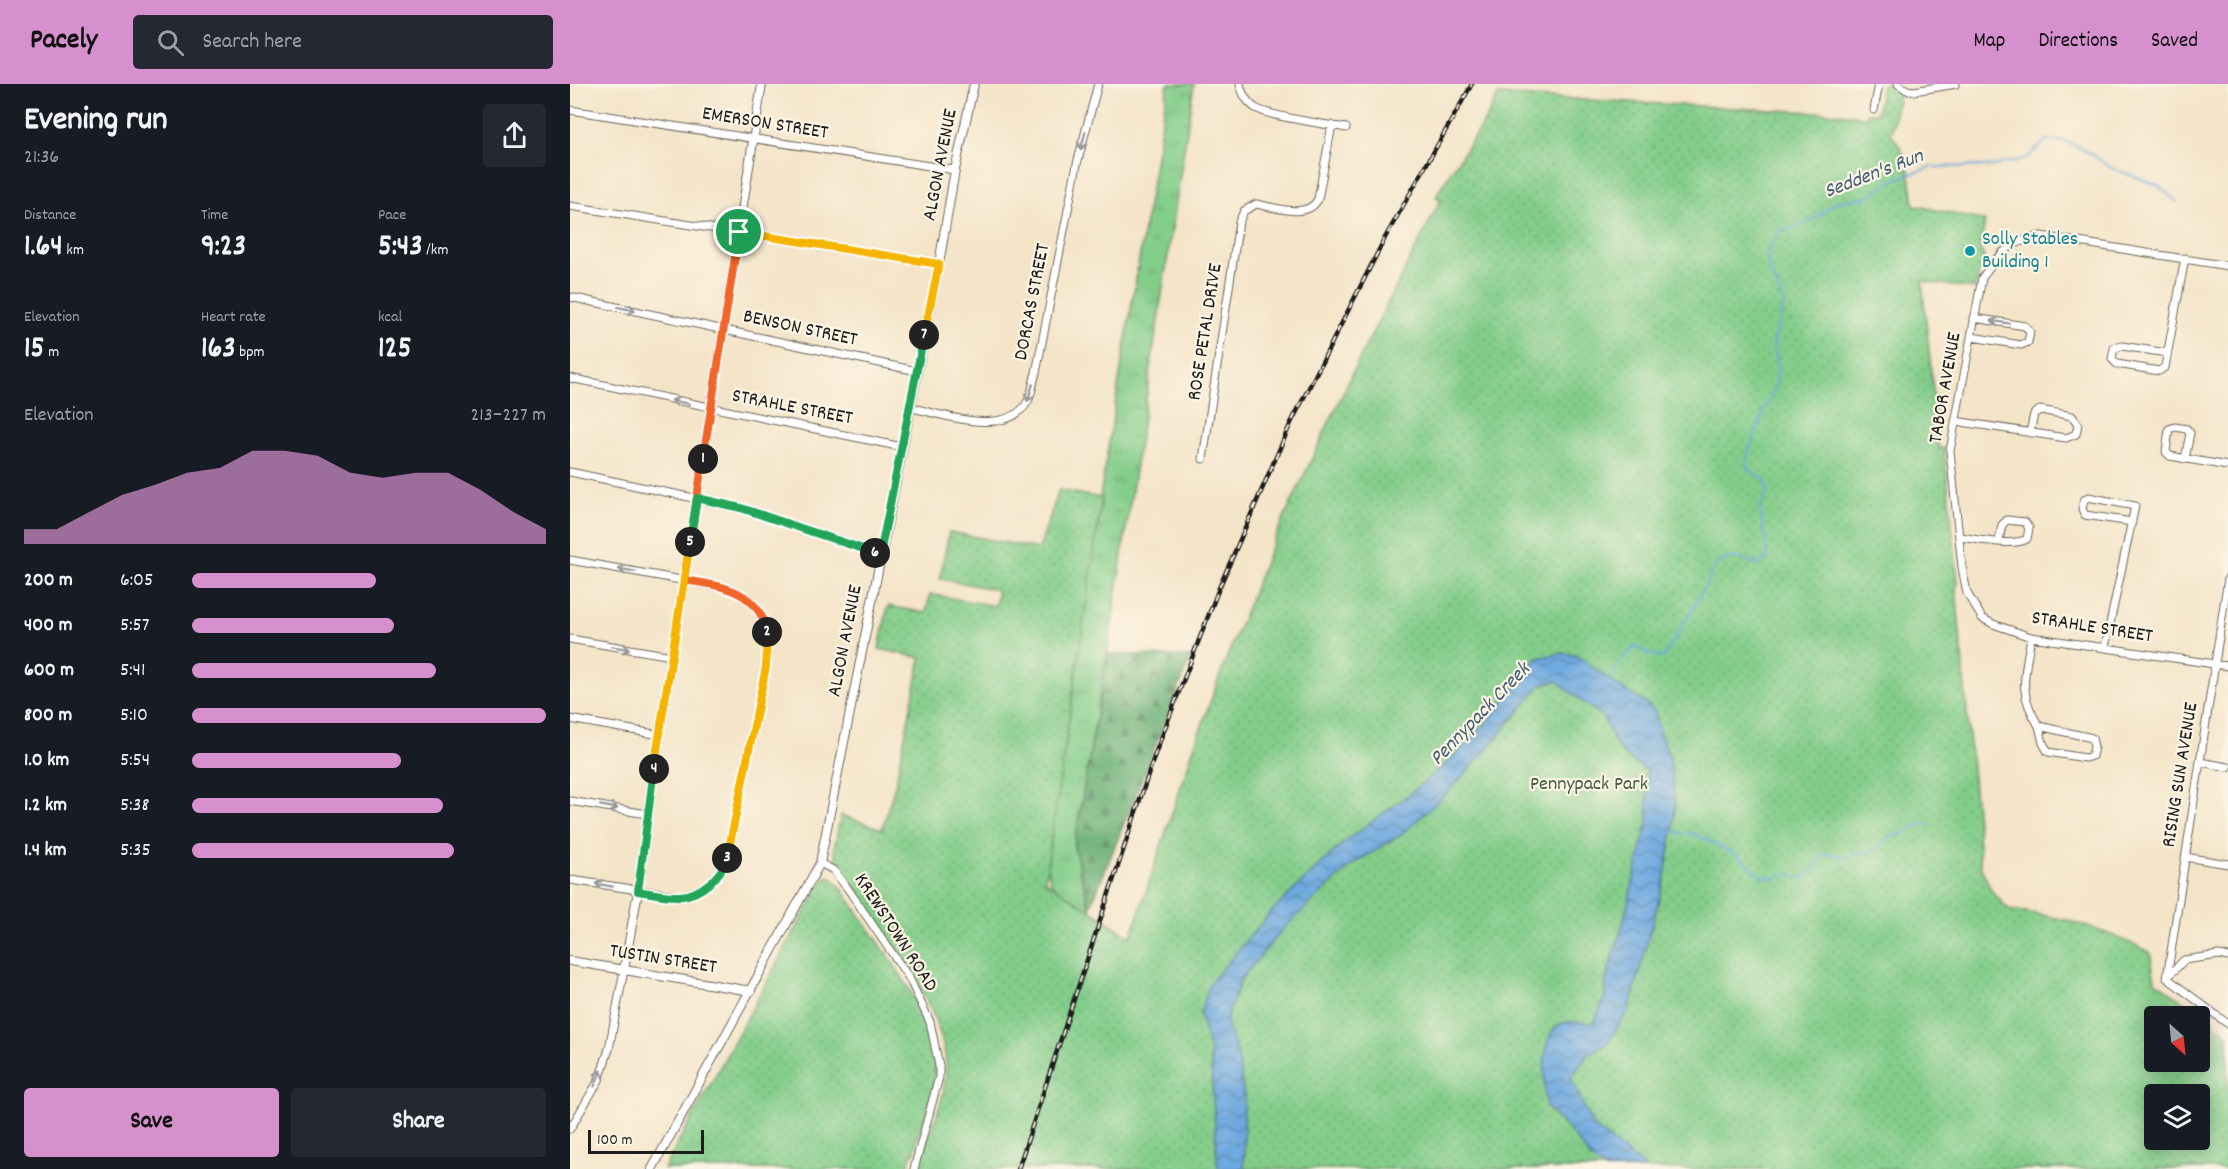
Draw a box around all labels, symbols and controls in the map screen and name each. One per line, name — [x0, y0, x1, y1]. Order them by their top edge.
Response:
search box — [133, 15, 553, 69]
text: Pacely — [30, 22, 97, 62]
icon: search — [154, 26, 187, 59]
text: Search here — [202, 27, 302, 58]
text: Map — [1974, 27, 2005, 57]
text: Directions — [2038, 27, 2118, 57]
text: Saved — [2151, 27, 2198, 57]
text: Evening run — [24, 98, 168, 145]
street label: EMERSON STREET — [700, 100, 830, 148]
button: share — [483, 104, 546, 167]
street label: ALGON AVENUE — [916, 107, 966, 223]
one-way arrow — [1076, 131, 1088, 150]
water label: Sedden's Run — [1820, 142, 1929, 208]
text: 21:36 — [24, 144, 59, 172]
text: Distance — [24, 204, 76, 227]
text: Time — [201, 204, 228, 227]
text: Pace — [378, 204, 406, 227]
pin — [713, 206, 764, 257]
icon: arrive — [722, 215, 755, 248]
place label: Solly Stables Building 1 — [1982, 226, 2078, 277]
text: 1.64 — [24, 227, 63, 270]
text: 9:23 — [201, 227, 246, 270]
text: 5:43 — [378, 227, 423, 270]
text: km — [63, 239, 84, 262]
text: /km — [423, 239, 448, 262]
street label: DORCAS STREET — [1008, 241, 1058, 363]
marker: Solly Stables Building 1 — [1963, 244, 1977, 258]
street label: ROSE PETAL DRIVE — [1181, 261, 1231, 403]
street label: BENSON STREET — [740, 303, 860, 355]
one-way arrow — [617, 304, 636, 315]
text: Elevation — [24, 306, 80, 329]
text: Heart rate — [201, 306, 266, 329]
text: kcal — [378, 306, 402, 329]
one-way arrow — [1991, 316, 2010, 327]
pin: 7 — [909, 320, 939, 350]
text: 7 — [921, 323, 927, 346]
text: 15 — [24, 329, 44, 372]
text: 163 — [201, 329, 236, 372]
text: 125 — [378, 329, 412, 372]
street label: TABOR AVENUE — [1922, 330, 1970, 446]
text: m — [44, 341, 59, 364]
text: bpm — [236, 341, 265, 364]
street label: STRAHLE STREET — [729, 383, 855, 433]
one-way arrow — [1024, 383, 1035, 402]
one-way arrow — [671, 396, 690, 407]
text: Elevation — [24, 402, 94, 430]
text: 213–227 m — [471, 402, 546, 430]
pin: 1 — [688, 444, 718, 474]
text: 1 — [701, 447, 705, 470]
pin: 5 — [675, 527, 705, 557]
text: 5 — [686, 530, 694, 553]
pin: 6 — [860, 538, 890, 568]
text: 6 — [871, 541, 879, 564]
one-way arrow — [618, 564, 637, 575]
text: 200 m — [24, 567, 73, 595]
text: 6:05 — [120, 567, 153, 595]
street label: ALGON AVENUE — [821, 583, 871, 699]
street label: STRAHLE STREET — [2029, 605, 2155, 651]
text: 400 m — [24, 612, 72, 640]
text: 5:57 — [120, 612, 150, 640]
pin: 2 — [752, 617, 782, 647]
text: 2 — [764, 620, 771, 643]
one-way arrow — [611, 642, 631, 653]
water label: Pennypack Creek — [1424, 655, 1540, 773]
text: 600 m — [24, 657, 74, 685]
text: 5:41 — [120, 657, 145, 685]
street label: RISING SUN AVENUE — [2156, 700, 2206, 850]
text: 800 m — [24, 702, 72, 730]
text: 5:10 — [120, 702, 148, 730]
text: 1.0 km — [24, 747, 69, 775]
text: 5:54 — [120, 747, 150, 775]
pin: 4 — [639, 754, 669, 784]
text: 4 — [651, 757, 657, 780]
park label: Pennypack Park — [1530, 771, 1648, 799]
text: 1.2 km — [24, 792, 67, 820]
text: 5:38 — [120, 792, 149, 820]
one-way arrow — [598, 802, 618, 813]
text: 1.4 km — [24, 837, 67, 865]
text: 5:35 — [120, 837, 151, 865]
pin: 3 — [712, 843, 742, 873]
text: 3 — [723, 846, 731, 869]
street label: KREWSTOWN ROAD — [846, 868, 944, 998]
one-way arrow — [594, 880, 614, 891]
street label: TUSTIN STREET — [608, 938, 718, 982]
north arrow — [2144, 1006, 2210, 1072]
map controls — [2144, 1006, 2210, 1150]
one-way arrow — [593, 1069, 604, 1088]
button: layers — [2144, 1084, 2210, 1150]
button: Save — [24, 1088, 279, 1157]
button: Share — [291, 1088, 546, 1157]
scale bar — [588, 1127, 704, 1154]
text: 100 m — [597, 1129, 633, 1152]

